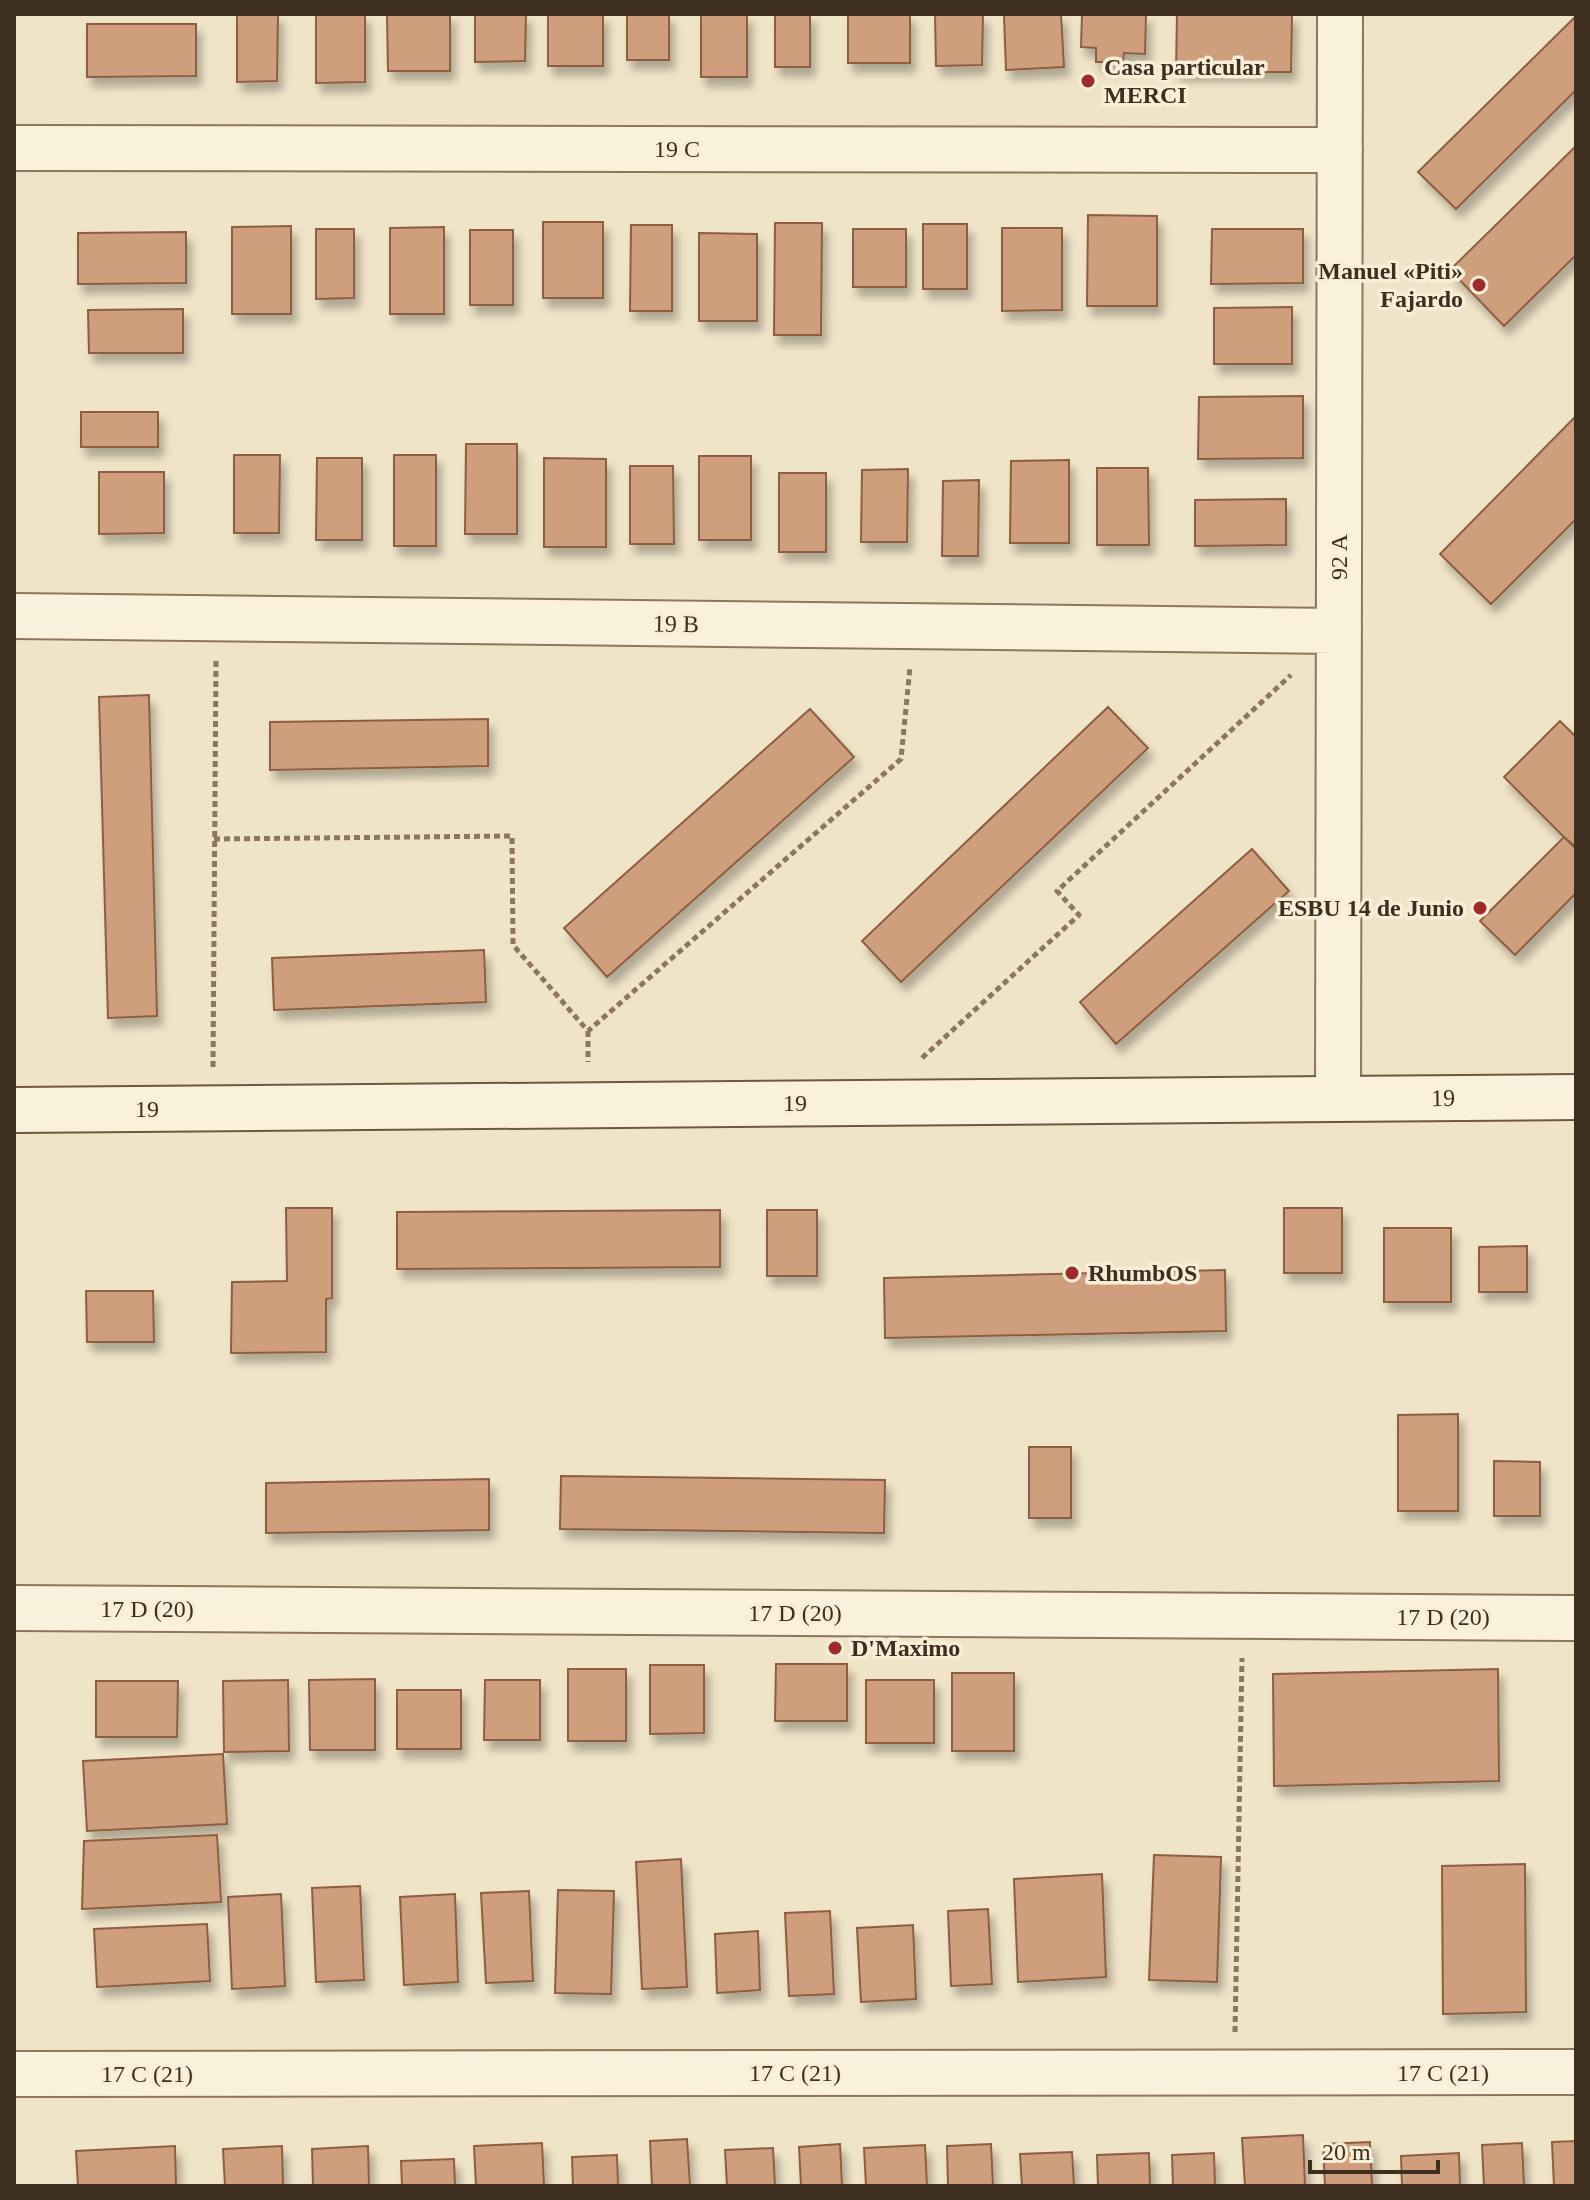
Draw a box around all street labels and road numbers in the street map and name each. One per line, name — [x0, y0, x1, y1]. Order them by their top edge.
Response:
street label: 19 C — [654, 136, 700, 162]
street label: 92 A — [1326, 533, 1352, 580]
street label: 19 B — [653, 611, 699, 637]
street label: 19 — [1431, 1085, 1455, 1111]
street label: 19 — [783, 1090, 807, 1116]
street label: 19 — [135, 1096, 159, 1122]
street label: 17 D (20) — [100, 1596, 194, 1622]
street label: 17 D (20) — [748, 1600, 842, 1626]
street label: 17 D (20) — [1396, 1604, 1490, 1630]
street label: 17 C (21) — [749, 2060, 841, 2086]
street label: 17 C (21) — [1397, 2060, 1489, 2086]
street label: 17 C (21) — [101, 2061, 193, 2087]

